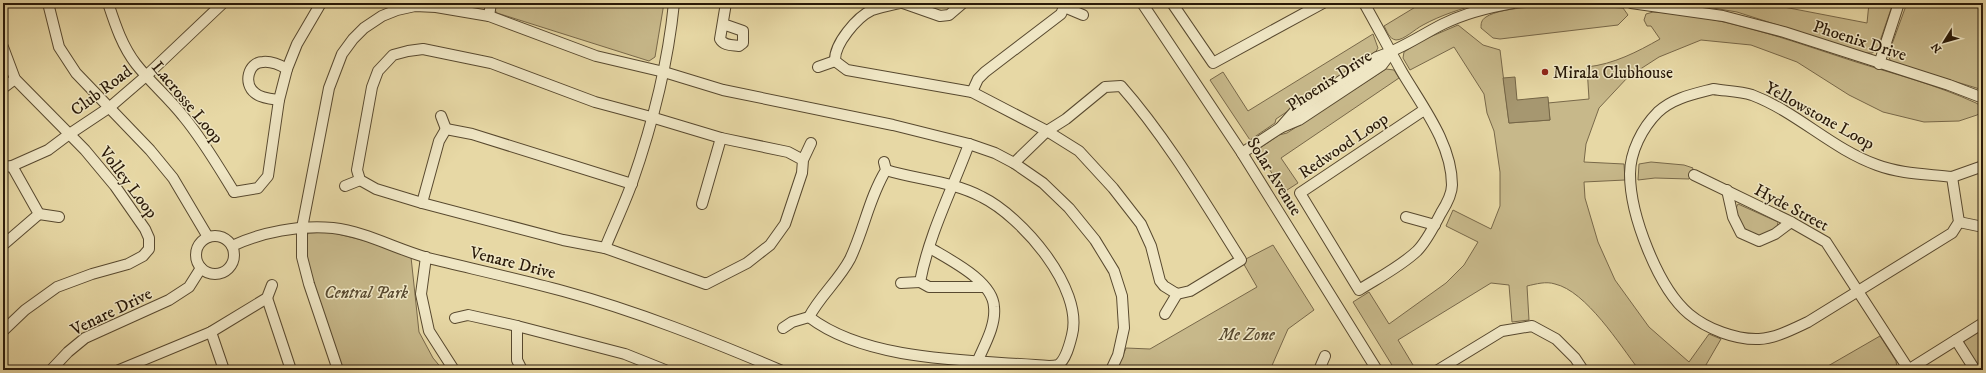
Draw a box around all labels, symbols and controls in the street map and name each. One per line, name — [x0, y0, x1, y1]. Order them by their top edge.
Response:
street label: Phoenix Drive — [1810, 15, 1909, 66]
north arrow — [1924, 22, 1964, 62]
text: N — [1929, 40, 1945, 55]
street label: Phoenix Drive — [1283, 45, 1376, 117]
street label: Lacrosse Loop — [146, 57, 228, 148]
street label: Club Road — [66, 60, 137, 121]
place label: Mirala Clubhouse — [1553, 62, 1673, 84]
marker: Mirala Clubhouse — [1540, 67, 1550, 77]
street label: Yellowstone Loop — [1761, 77, 1878, 155]
street label: Redwood Loop — [1294, 108, 1393, 184]
street label: Solar Avenue — [1241, 133, 1307, 220]
street label: Volley Loop — [93, 142, 162, 223]
street label: Hyde Street — [1751, 179, 1833, 237]
street label: Venare Drive — [466, 241, 558, 284]
park label: Central Park — [324, 282, 409, 304]
street label: Venare Drive — [66, 283, 156, 341]
park label: Me Zone — [1218, 324, 1276, 346]

